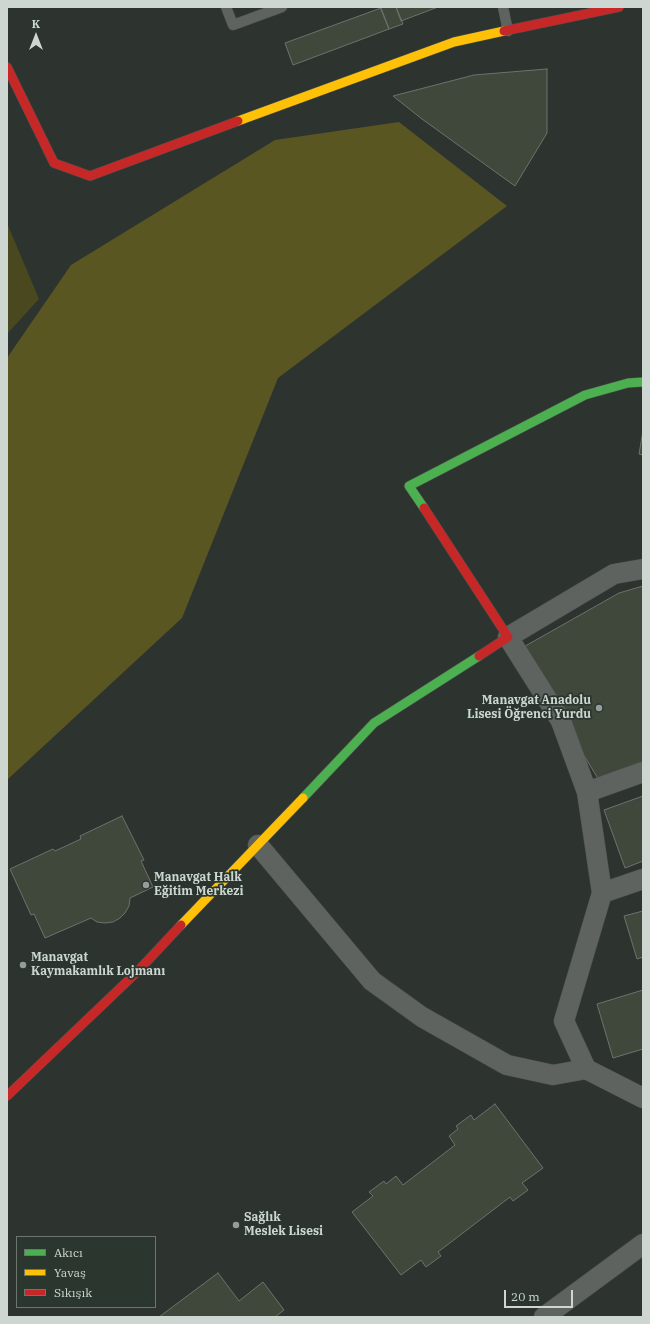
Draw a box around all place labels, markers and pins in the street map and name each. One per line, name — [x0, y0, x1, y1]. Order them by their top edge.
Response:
place label: Manavgat Anadolu Lisesi Öğrenci Yurdu — [467, 694, 591, 722]
marker: Manavgat Anadolu Lisesi Öğrenci Yurdu — [594, 703, 604, 713]
place label: Manavgat Halk Eğitim Merkezi — [154, 871, 243, 899]
marker: Manavgat Halk Eğitim Merkezi — [141, 880, 151, 890]
place label: Manavgat Kaymakamlık Lojmanı — [31, 951, 165, 979]
marker: Manavgat Kaymakamlık Lojmanı — [18, 960, 28, 970]
place label: Sağlık Meslek Lisesi — [244, 1211, 323, 1239]
marker: Sağlık Meslek Lisesi — [231, 1220, 241, 1230]

